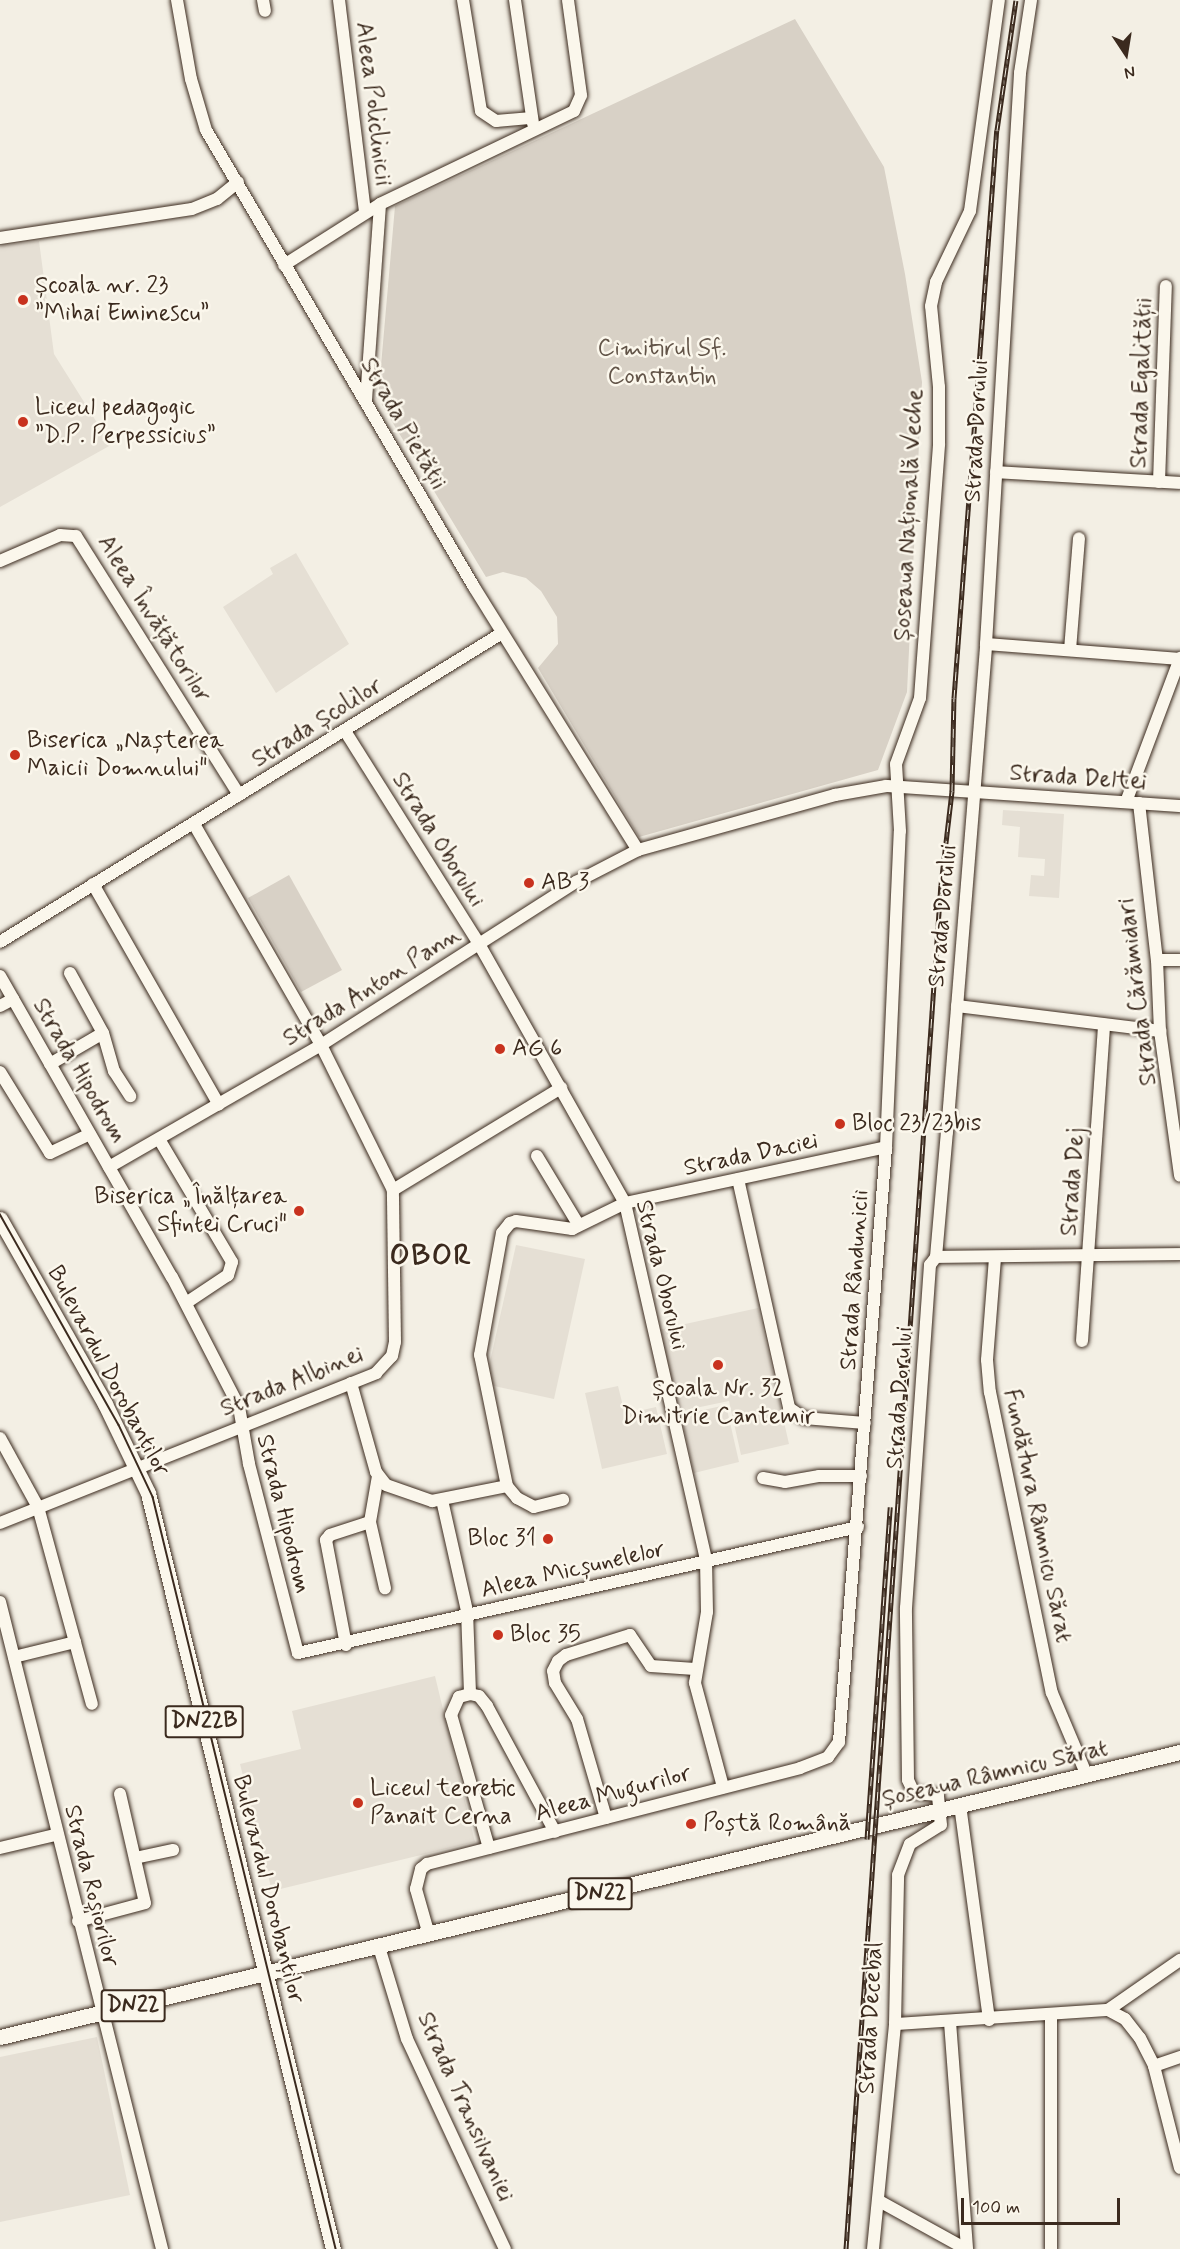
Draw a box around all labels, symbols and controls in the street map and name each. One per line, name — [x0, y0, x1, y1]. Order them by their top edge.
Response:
street label: Aleea Policlinicii — [349, 21, 397, 187]
north arrow — [1096, 24, 1156, 84]
text: N — [1122, 61, 1137, 83]
place label: Școala nr. 23 ”Mihai Eminescu” — [35, 272, 209, 328]
marker: Școala nr. 23 ”Mihai Eminescu” — [16, 293, 30, 307]
street label: Strada Egalității — [1125, 297, 1159, 469]
park label: Cimitirul Sf. Constantin — [597, 335, 727, 391]
street label: Strada Pietății — [354, 354, 452, 494]
street label: Strada Dorului — [959, 358, 995, 504]
street label: Șoseaua Națională Veche — [888, 389, 930, 641]
place label: Liceul pedagogic ”D.P. Perpessicius” — [35, 394, 216, 450]
marker: Liceul pedagogic ”D.P. Perpessicius” — [16, 415, 30, 429]
street label: Aleea Învățătorilor — [91, 530, 217, 708]
street label: Strada Școlilor — [247, 672, 387, 774]
place label: Biserica „Nașterea Maicii Domnului" — [27, 727, 224, 783]
marker: Biserica „Nașterea Maicii Domnului" — [8, 748, 22, 762]
street label: Strada Deltei — [1009, 759, 1147, 797]
street label: Strada Oborului — [384, 766, 492, 914]
street label: Strada Dorului — [922, 843, 964, 989]
place label: AB 3 — [541, 869, 589, 897]
marker: AB 3 — [522, 876, 536, 890]
street label: Strada Cărămidari — [1112, 895, 1164, 1089]
street label: Strada Anton Pann — [278, 921, 466, 1053]
street label: Strada Hipodrom — [25, 991, 133, 1151]
place label: AG 6 — [512, 1035, 562, 1063]
marker: AG 6 — [493, 1042, 507, 1056]
place label: Bloc 23/23bis — [852, 1110, 981, 1138]
marker: Bloc 23/23bis — [833, 1117, 847, 1131]
street label: Strada Dej — [1055, 1125, 1091, 1239]
street label: Strada Daciei — [681, 1127, 821, 1183]
place label: Biserica „Înălțarea Sfintei Cruci" — [94, 1183, 287, 1239]
street label: Strada Rândunicii — [834, 1189, 876, 1371]
street label: Strada Oborului — [628, 1195, 694, 1355]
marker: Biserica „Înălțarea Sfintei Cruci" — [292, 1204, 306, 1218]
district label: OBOR — [390, 1238, 472, 1274]
street label: Bulevardul Dorobanților — [40, 1261, 176, 1481]
street label: Strada Dorului — [881, 1325, 919, 1471]
street label: Strada Albinei — [216, 1340, 368, 1424]
marker: Școala Nr. 32 Dimitrie Cantemir — [711, 1358, 725, 1372]
place label: Școala Nr. 32 Dimitrie Cantemir — [621, 1375, 815, 1431]
street label: Fundătura Râmnicu Sărat — [996, 1386, 1078, 1646]
street label: Strada Hipodrom — [249, 1429, 317, 1599]
place label: Bloc 31 — [468, 1525, 536, 1553]
marker: Bloc 31 — [541, 1532, 555, 1546]
street label: Aleea Micșunelelor — [478, 1535, 668, 1605]
place label: Bloc 35 — [510, 1621, 581, 1649]
marker: Bloc 35 — [491, 1628, 505, 1642]
road number: DN22B — [164, 1703, 244, 1741]
street label: Șoseaua Râmnicu Sărat — [879, 1734, 1111, 1814]
street label: Aleea Mugurilor — [533, 1760, 693, 1828]
street label: Bulevardul Dorobanților — [226, 1772, 310, 2006]
place label: Liceul teoretic Panait Cerna — [370, 1775, 516, 1831]
marker: Liceul teoretic Panait Cerna — [351, 1796, 365, 1810]
street label: Strada Roșiorilor — [57, 1801, 125, 1971]
place label: Poștă Română — [703, 1810, 851, 1838]
marker: Poștă Română — [684, 1817, 698, 1831]
road number: DN22 — [567, 1875, 633, 1913]
street label: Strada Decebal — [853, 1939, 889, 2097]
road number: DN22 — [100, 1987, 166, 2025]
street label: Strada Transilvaniei — [410, 2006, 520, 2208]
scale bar — [964, 2186, 1123, 2224]
text: 100 m — [972, 2196, 1020, 2220]

